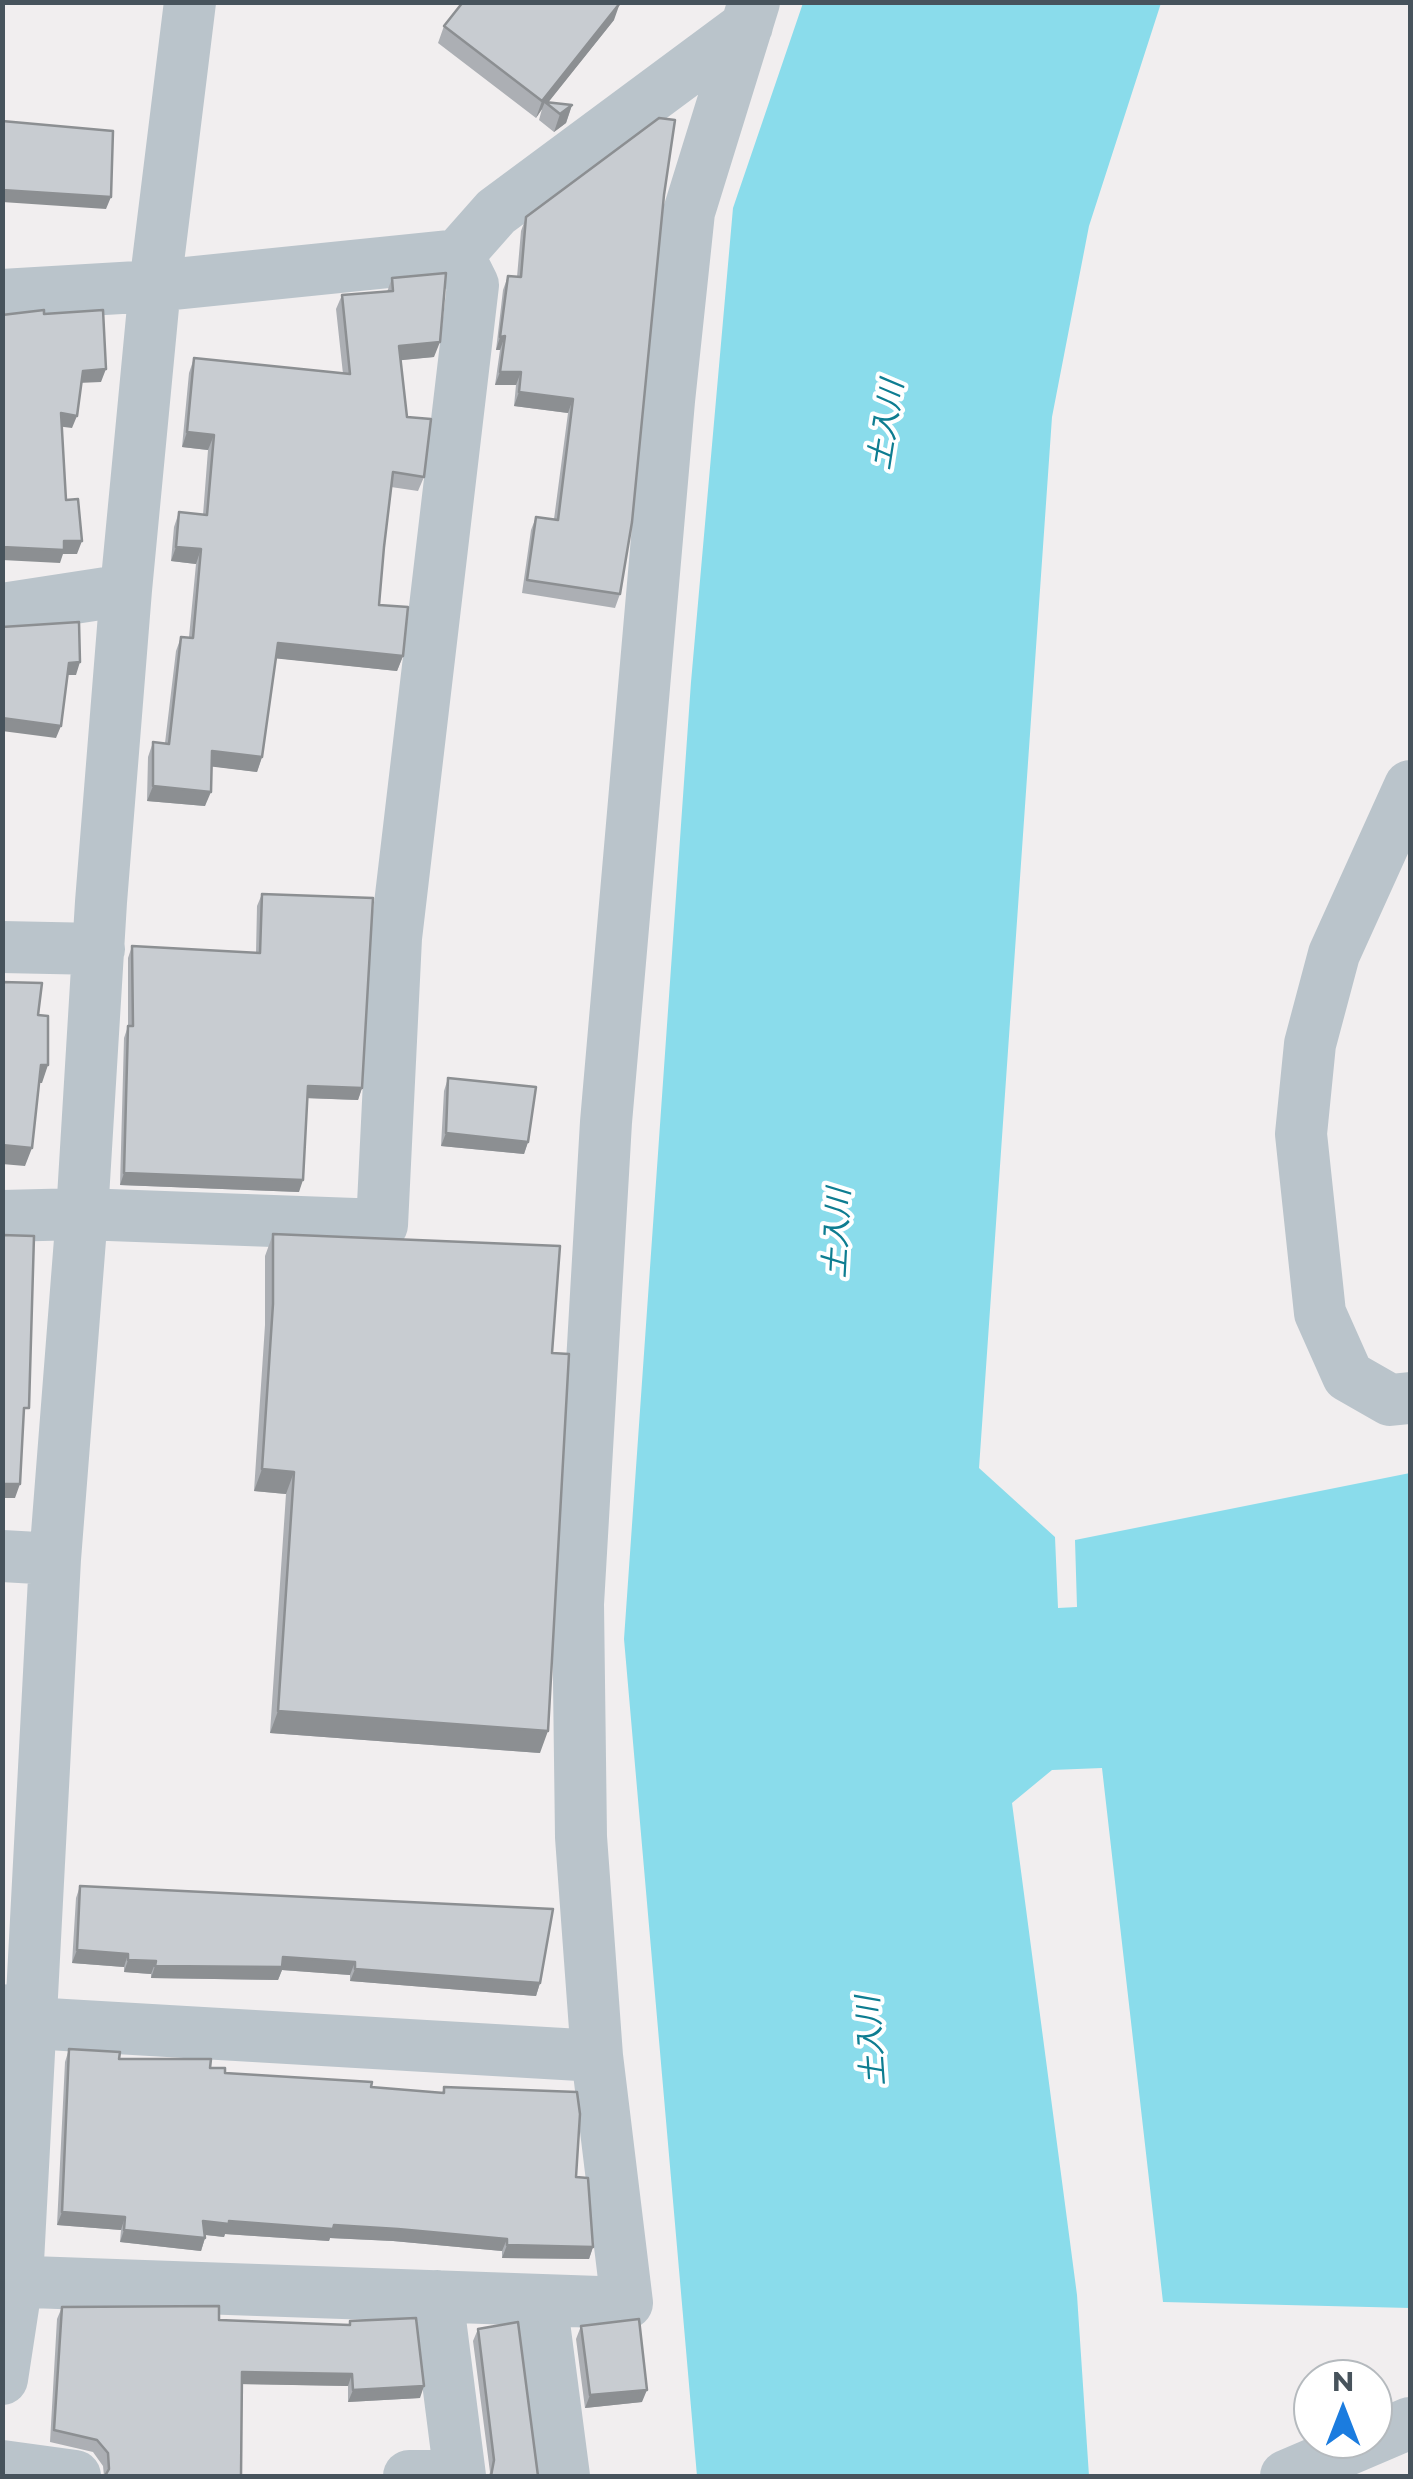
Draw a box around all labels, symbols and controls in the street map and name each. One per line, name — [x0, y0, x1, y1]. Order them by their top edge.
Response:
water label: 土入川 — [862, 378, 912, 472]
water label: 土入川 — [818, 1187, 858, 1279]
water label: 土入川 — [851, 1995, 893, 2087]
north arrow — [1293, 2359, 1393, 2459]
text: N — [1332, 2364, 1354, 2398]

